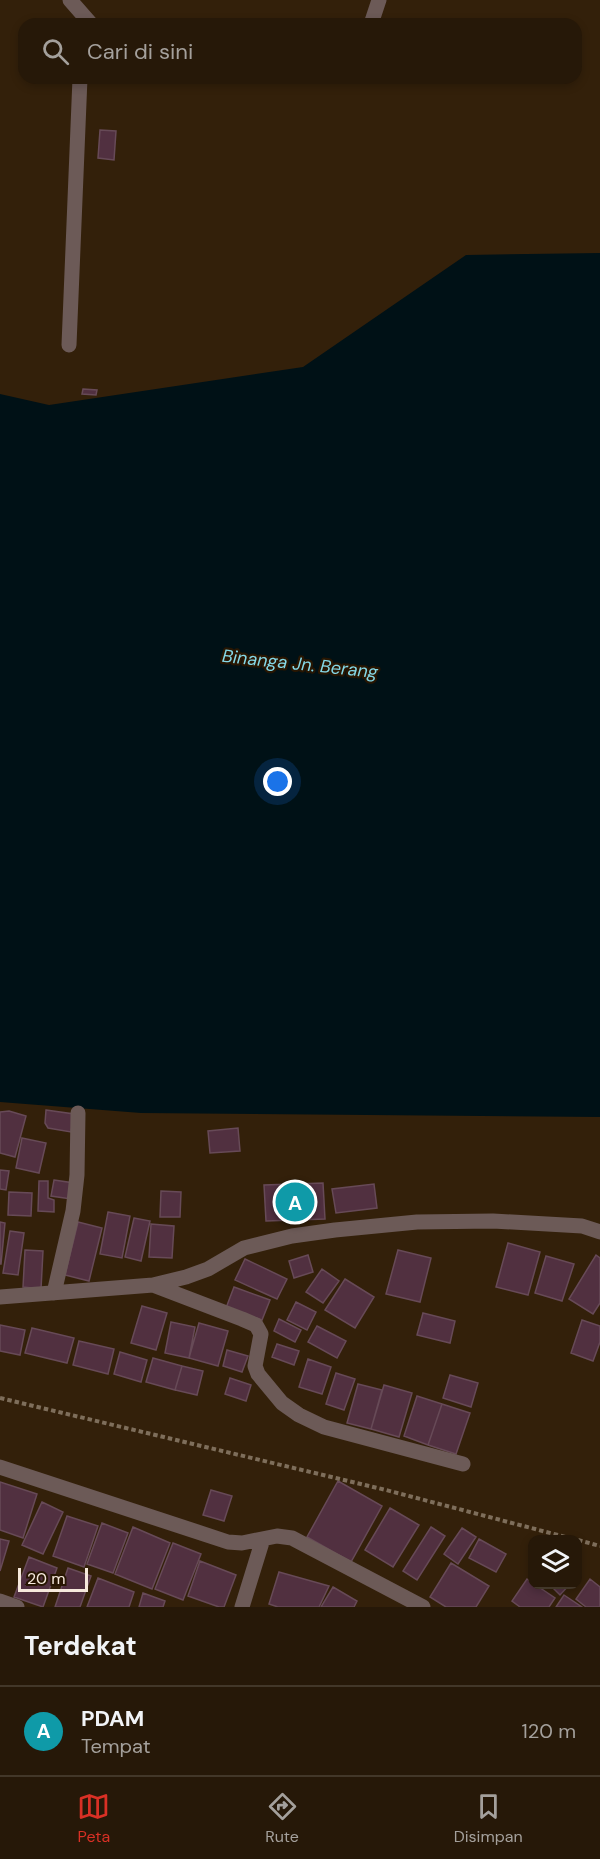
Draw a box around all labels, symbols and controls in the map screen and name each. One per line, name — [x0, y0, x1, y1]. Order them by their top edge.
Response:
search box — [18, 18, 582, 84]
icon: search — [39, 35, 72, 68]
text: Cari di sini — [87, 37, 193, 66]
water label: Binanga Jn. Berang — [221, 644, 380, 684]
your location — [263, 767, 292, 796]
pin: A — [276, 1180, 314, 1224]
map controls — [528, 1535, 582, 1589]
button: layers — [528, 1535, 582, 1589]
scale bar — [18, 1565, 88, 1592]
text: 20 m — [27, 1568, 66, 1589]
text: Terdekat — [24, 1629, 137, 1663]
text: PDAM — [81, 1704, 144, 1733]
text: A — [36, 1718, 51, 1744]
text: 120 m — [522, 1718, 576, 1744]
text: Tempat — [81, 1733, 151, 1759]
tab: Peta — [77, 1790, 110, 1847]
tab: Rute — [265, 1790, 299, 1847]
tab: Disimpan — [454, 1790, 523, 1847]

